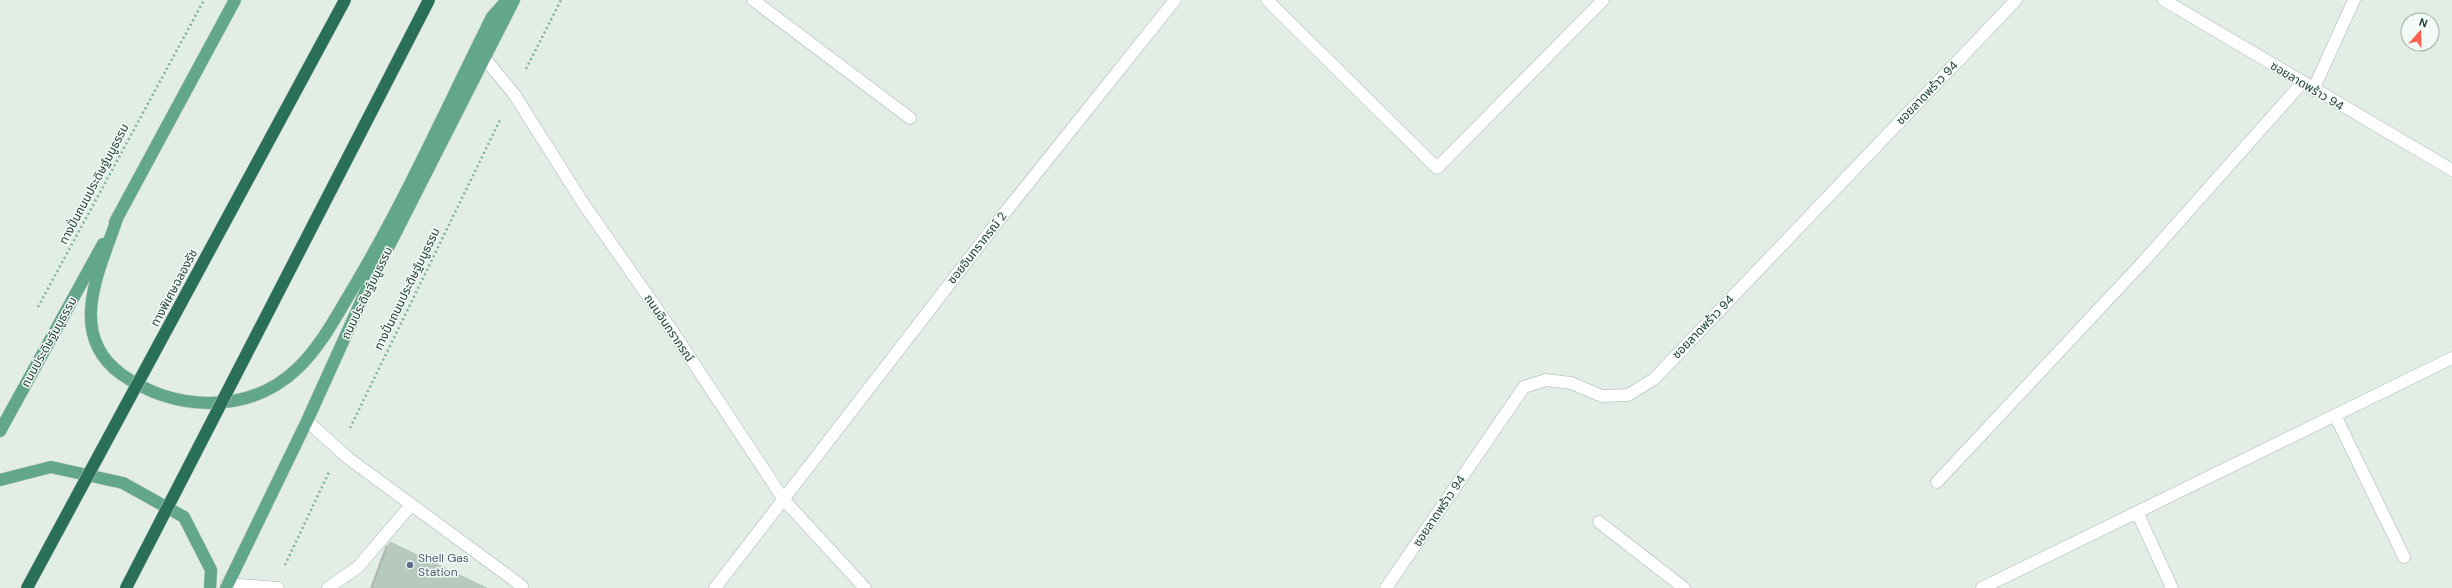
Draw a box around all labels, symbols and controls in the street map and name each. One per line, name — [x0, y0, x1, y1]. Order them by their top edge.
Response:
north arrow — [2400, 12, 2440, 52]
text: N — [2417, 15, 2430, 31]
street label: ซอยลาดพร้าว 94 — [1892, 58, 1962, 128]
street label: ซอยลาดพร้าว 94 — [2267, 58, 2347, 114]
street label: ทางปั่นถนนประดิษฐ์มนูธรรม — [55, 121, 133, 247]
street label: ซอยอินทราภรณ์ 2 — [944, 209, 1010, 287]
street label: ทางปั่นถนนประดิษฐ์มนูธรรม — [370, 225, 444, 353]
street label: ถนนประดิษฐ์มนูธรรม — [338, 244, 396, 342]
street label: ทางพิเศษฉลองรัช — [147, 246, 201, 330]
street label: ถนนอินทราภรณ์ — [640, 291, 698, 365]
street label: ซอยลาดพร้าว 94 — [1668, 292, 1738, 362]
street label: ถนนประดิษฐ์มนูธรรม — [18, 294, 80, 390]
street label: ซอยลาดพร้าว 94 — [1409, 472, 1469, 550]
place label: Shell Gas Station — [418, 550, 469, 580]
marker: Shell Gas Station — [405, 560, 415, 570]

